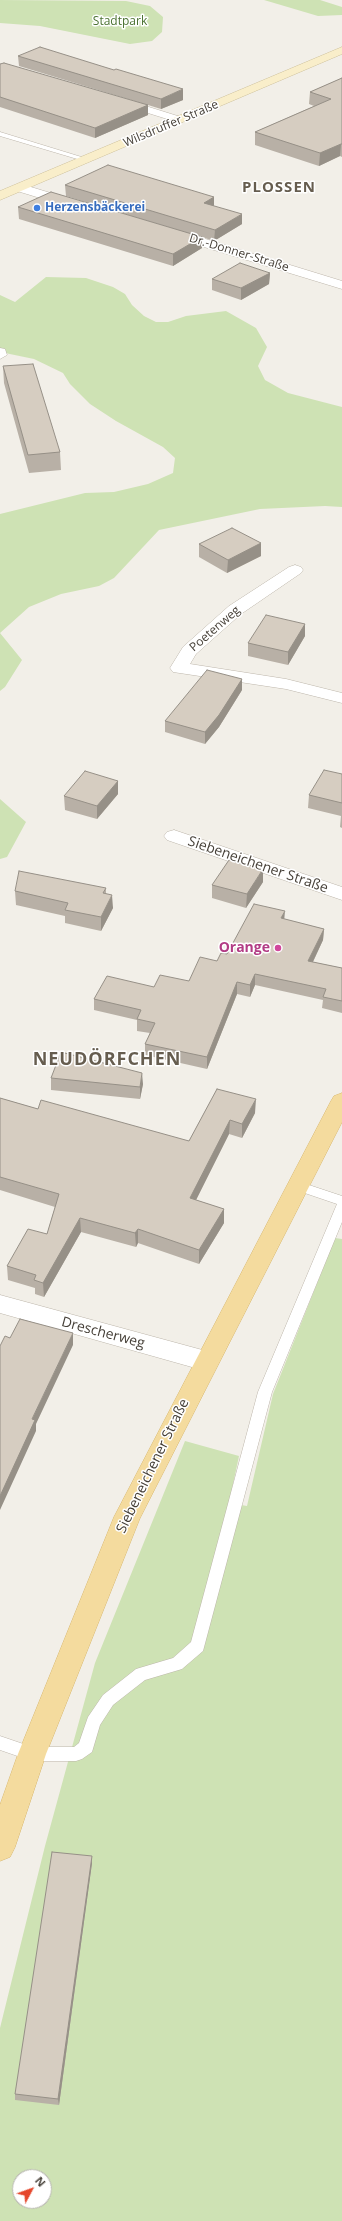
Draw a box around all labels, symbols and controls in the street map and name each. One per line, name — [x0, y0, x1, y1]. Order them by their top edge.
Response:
park label: Stadtpark — [93, 15, 147, 29]
street label: Wilsdruffer Straße — [121, 97, 221, 151]
district label: PLOSSEN — [242, 179, 316, 197]
place label: Herzensbäckerei — [45, 201, 145, 215]
marker: Herzensbäckerei — [32, 203, 42, 213]
street label: Dr.-Donner-Straße — [187, 231, 291, 275]
street label: Poetenweg — [187, 603, 243, 655]
street label: Siebeneichener Straße — [186, 833, 330, 897]
place label: Orange — [219, 940, 270, 956]
marker: Orange — [273, 943, 283, 953]
district label: NEUDÖRFCHEN — [33, 1049, 181, 1071]
street label: Drescherweg — [59, 1314, 147, 1352]
street label: Siebeneichener Straße — [113, 1396, 193, 1536]
north arrow — [12, 2169, 52, 2209]
text: N — [32, 2173, 49, 2190]

